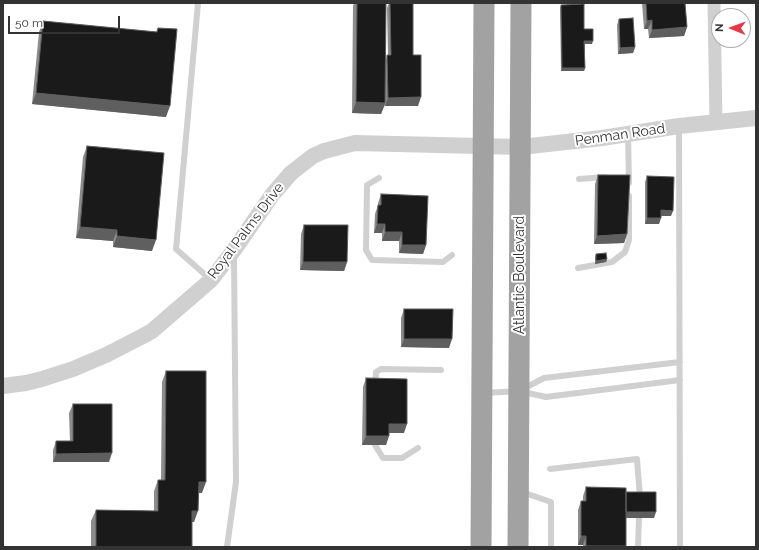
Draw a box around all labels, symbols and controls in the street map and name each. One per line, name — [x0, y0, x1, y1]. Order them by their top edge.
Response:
scale bar — [10, 8, 122, 34]
north arrow — [711, 8, 751, 48]
text: 50 m — [15, 16, 43, 30]
text: N — [713, 23, 726, 32]
street label: Penman Road — [574, 120, 666, 150]
street label: Royal Palms Drive — [204, 180, 288, 282]
street label: Atlantic Boulevard — [512, 216, 528, 334]

